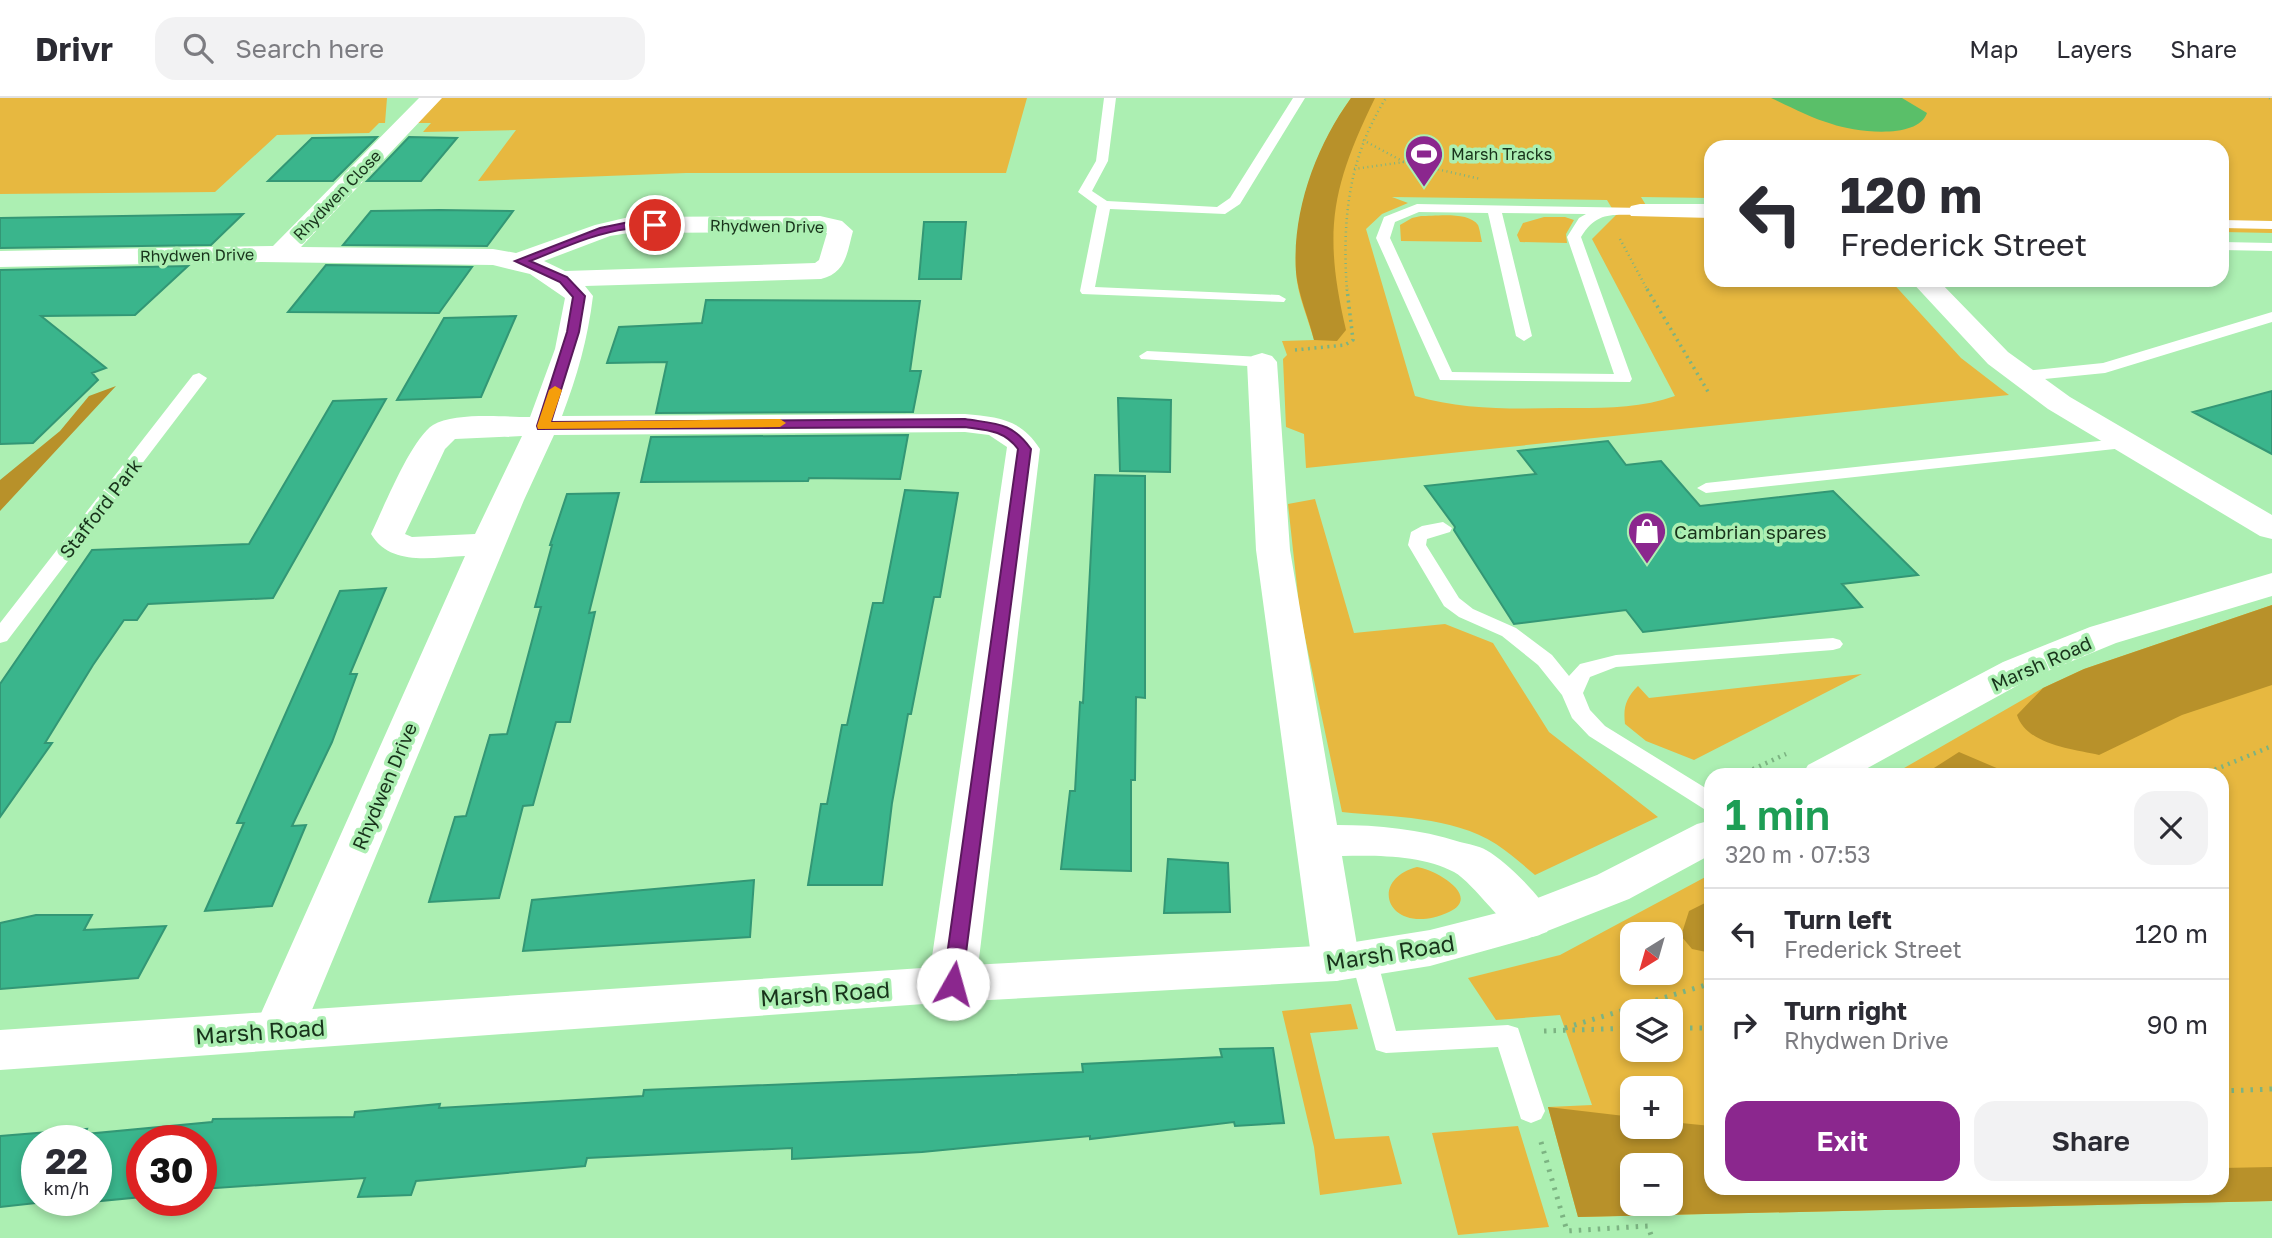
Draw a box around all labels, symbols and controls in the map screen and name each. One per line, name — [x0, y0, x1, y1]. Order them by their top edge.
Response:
search box — [155, 17, 645, 80]
text: Drivr — [35, 29, 113, 68]
icon: search — [179, 29, 217, 67]
text: Search here — [235, 33, 384, 64]
text: Map — [1969, 34, 2018, 63]
text: Layers — [2056, 34, 2132, 63]
text: Share — [2170, 34, 2237, 63]
sports icon: Marsh Tracks — [1403, 133, 1445, 188]
place label: Marsh Tracks — [1451, 144, 1552, 164]
street label: Rhydwen Close — [289, 146, 385, 244]
text: 120 m — [1840, 165, 1982, 224]
icon: left — [1725, 168, 1816, 259]
pin — [625, 195, 685, 255]
icon: arrive — [636, 206, 674, 244]
street label: Rhydwen Drive — [710, 215, 824, 237]
text: Frederick Street — [1840, 225, 2087, 263]
street label: Rhydwen Drive — [140, 244, 254, 266]
street label: Stafford Park — [54, 453, 146, 562]
shop icon: Cambrian spares — [1626, 510, 1668, 565]
place label: Cambrian spares — [1674, 520, 1827, 543]
street label: Marsh Road — [1987, 631, 2095, 695]
street label: Rhydwen Drive — [347, 719, 421, 853]
text: 1 min — [1725, 789, 1830, 839]
button: close — [2134, 791, 2208, 865]
text: 320 m · 07:53 — [1725, 840, 1871, 868]
text: Turn left — [1784, 904, 1892, 935]
icon: left — [1725, 915, 1763, 953]
text: 120 m — [2135, 918, 2208, 949]
north arrow — [1620, 922, 1684, 985]
map controls — [1620, 922, 1683, 1216]
street label: Marsh Road — [1324, 928, 1456, 976]
text: Frederick Street — [1784, 935, 1962, 963]
position arrow — [916, 947, 990, 1021]
street label: Marsh Road — [759, 974, 891, 1012]
text: Turn right — [1784, 995, 1907, 1026]
button: layers — [1620, 999, 1683, 1062]
icon: right — [1725, 1006, 1763, 1044]
text: 90 m — [2147, 1009, 2208, 1040]
street label: Marsh Road — [194, 1012, 326, 1050]
text: Rhydwen Drive — [1784, 1026, 1949, 1054]
button: + — [1620, 1076, 1683, 1139]
button: Exit — [1725, 1101, 1960, 1181]
button: Share — [1974, 1101, 2208, 1181]
speed limit sign: 30 — [126, 1125, 217, 1216]
text: 22 — [45, 1140, 88, 1182]
button: − — [1620, 1153, 1683, 1216]
text: km/h — [44, 1177, 89, 1199]

